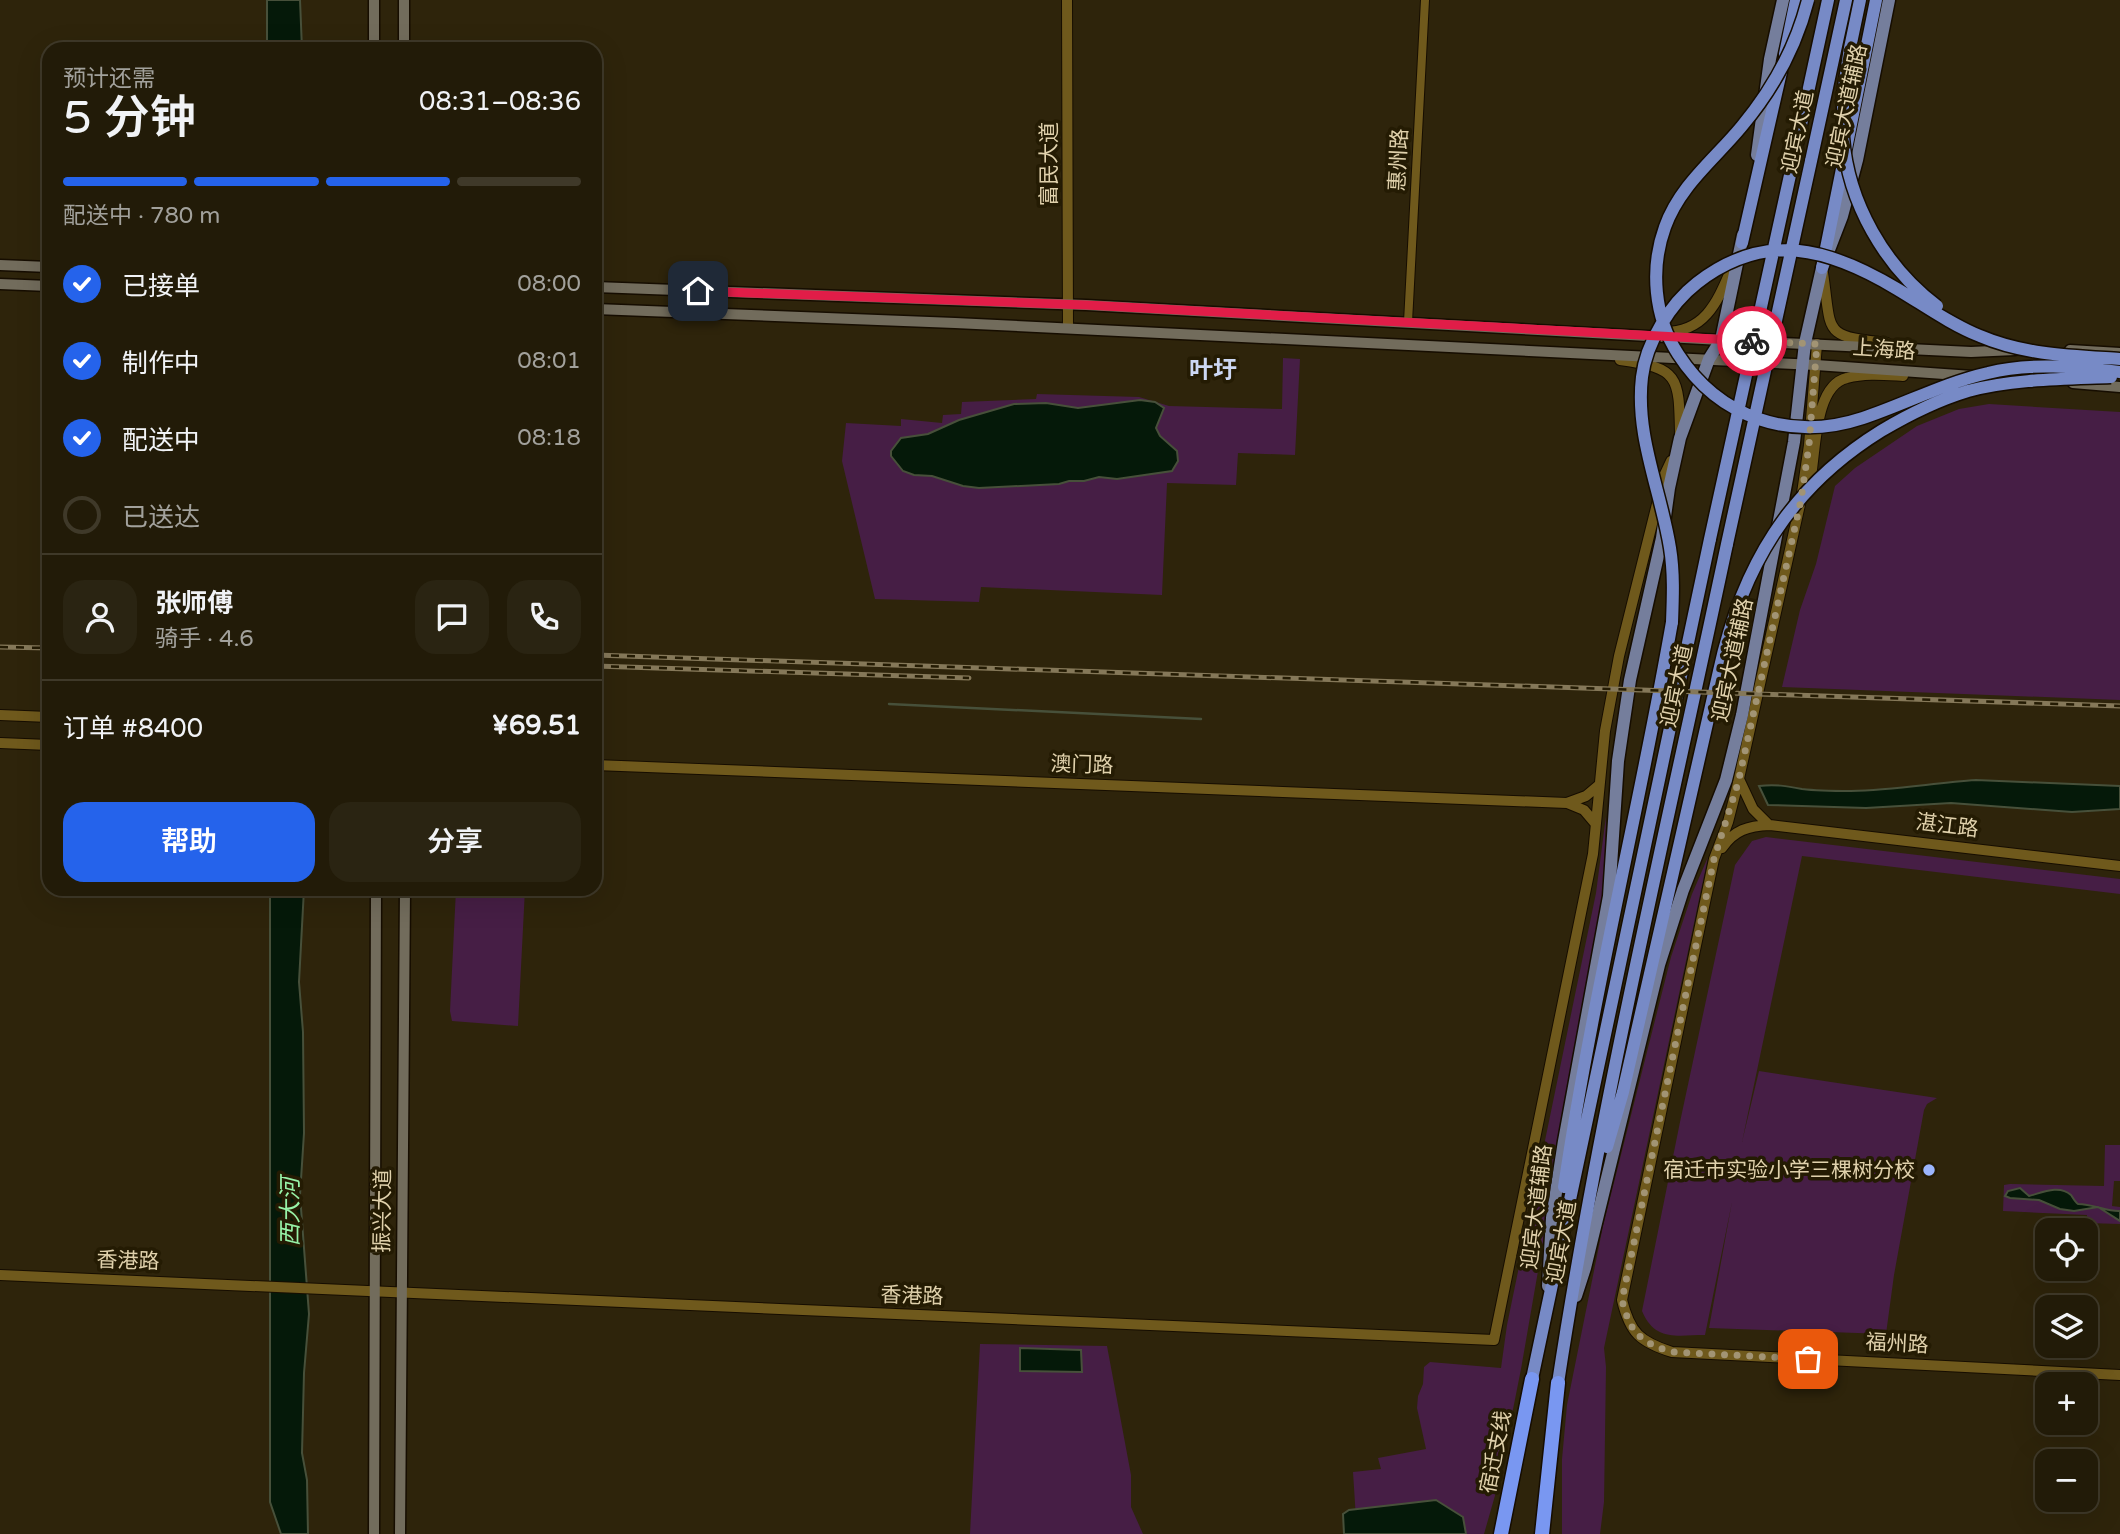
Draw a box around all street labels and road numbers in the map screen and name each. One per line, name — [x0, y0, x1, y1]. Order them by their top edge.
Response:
street label: 迎宾大道辅路 — [1822, 42, 1872, 170]
street label: 迎宾大道 — [1777, 88, 1819, 176]
street label: 富民大道 — [1037, 122, 1062, 206]
street label: 惠州路 — [1385, 128, 1413, 192]
street label: 上海路 — [1852, 335, 1916, 365]
street label: 迎宾大道辅路 — [1708, 596, 1758, 724]
street label: 迎宾大道 — [1656, 642, 1698, 730]
street label: 澳门路 — [1050, 751, 1114, 779]
street label: 湛江路 — [1914, 810, 1980, 842]
street label: 迎宾大道辅路 — [1517, 1143, 1557, 1271]
street label: 振兴大道 — [370, 1169, 396, 1253]
street label: 迎宾大道 — [1542, 1198, 1582, 1286]
street label: 香港路 — [96, 1247, 160, 1275]
street label: 香港路 — [880, 1282, 944, 1310]
street label: 福州路 — [1865, 1330, 1929, 1358]
street label: 宿迁支线 — [1476, 1408, 1516, 1496]

